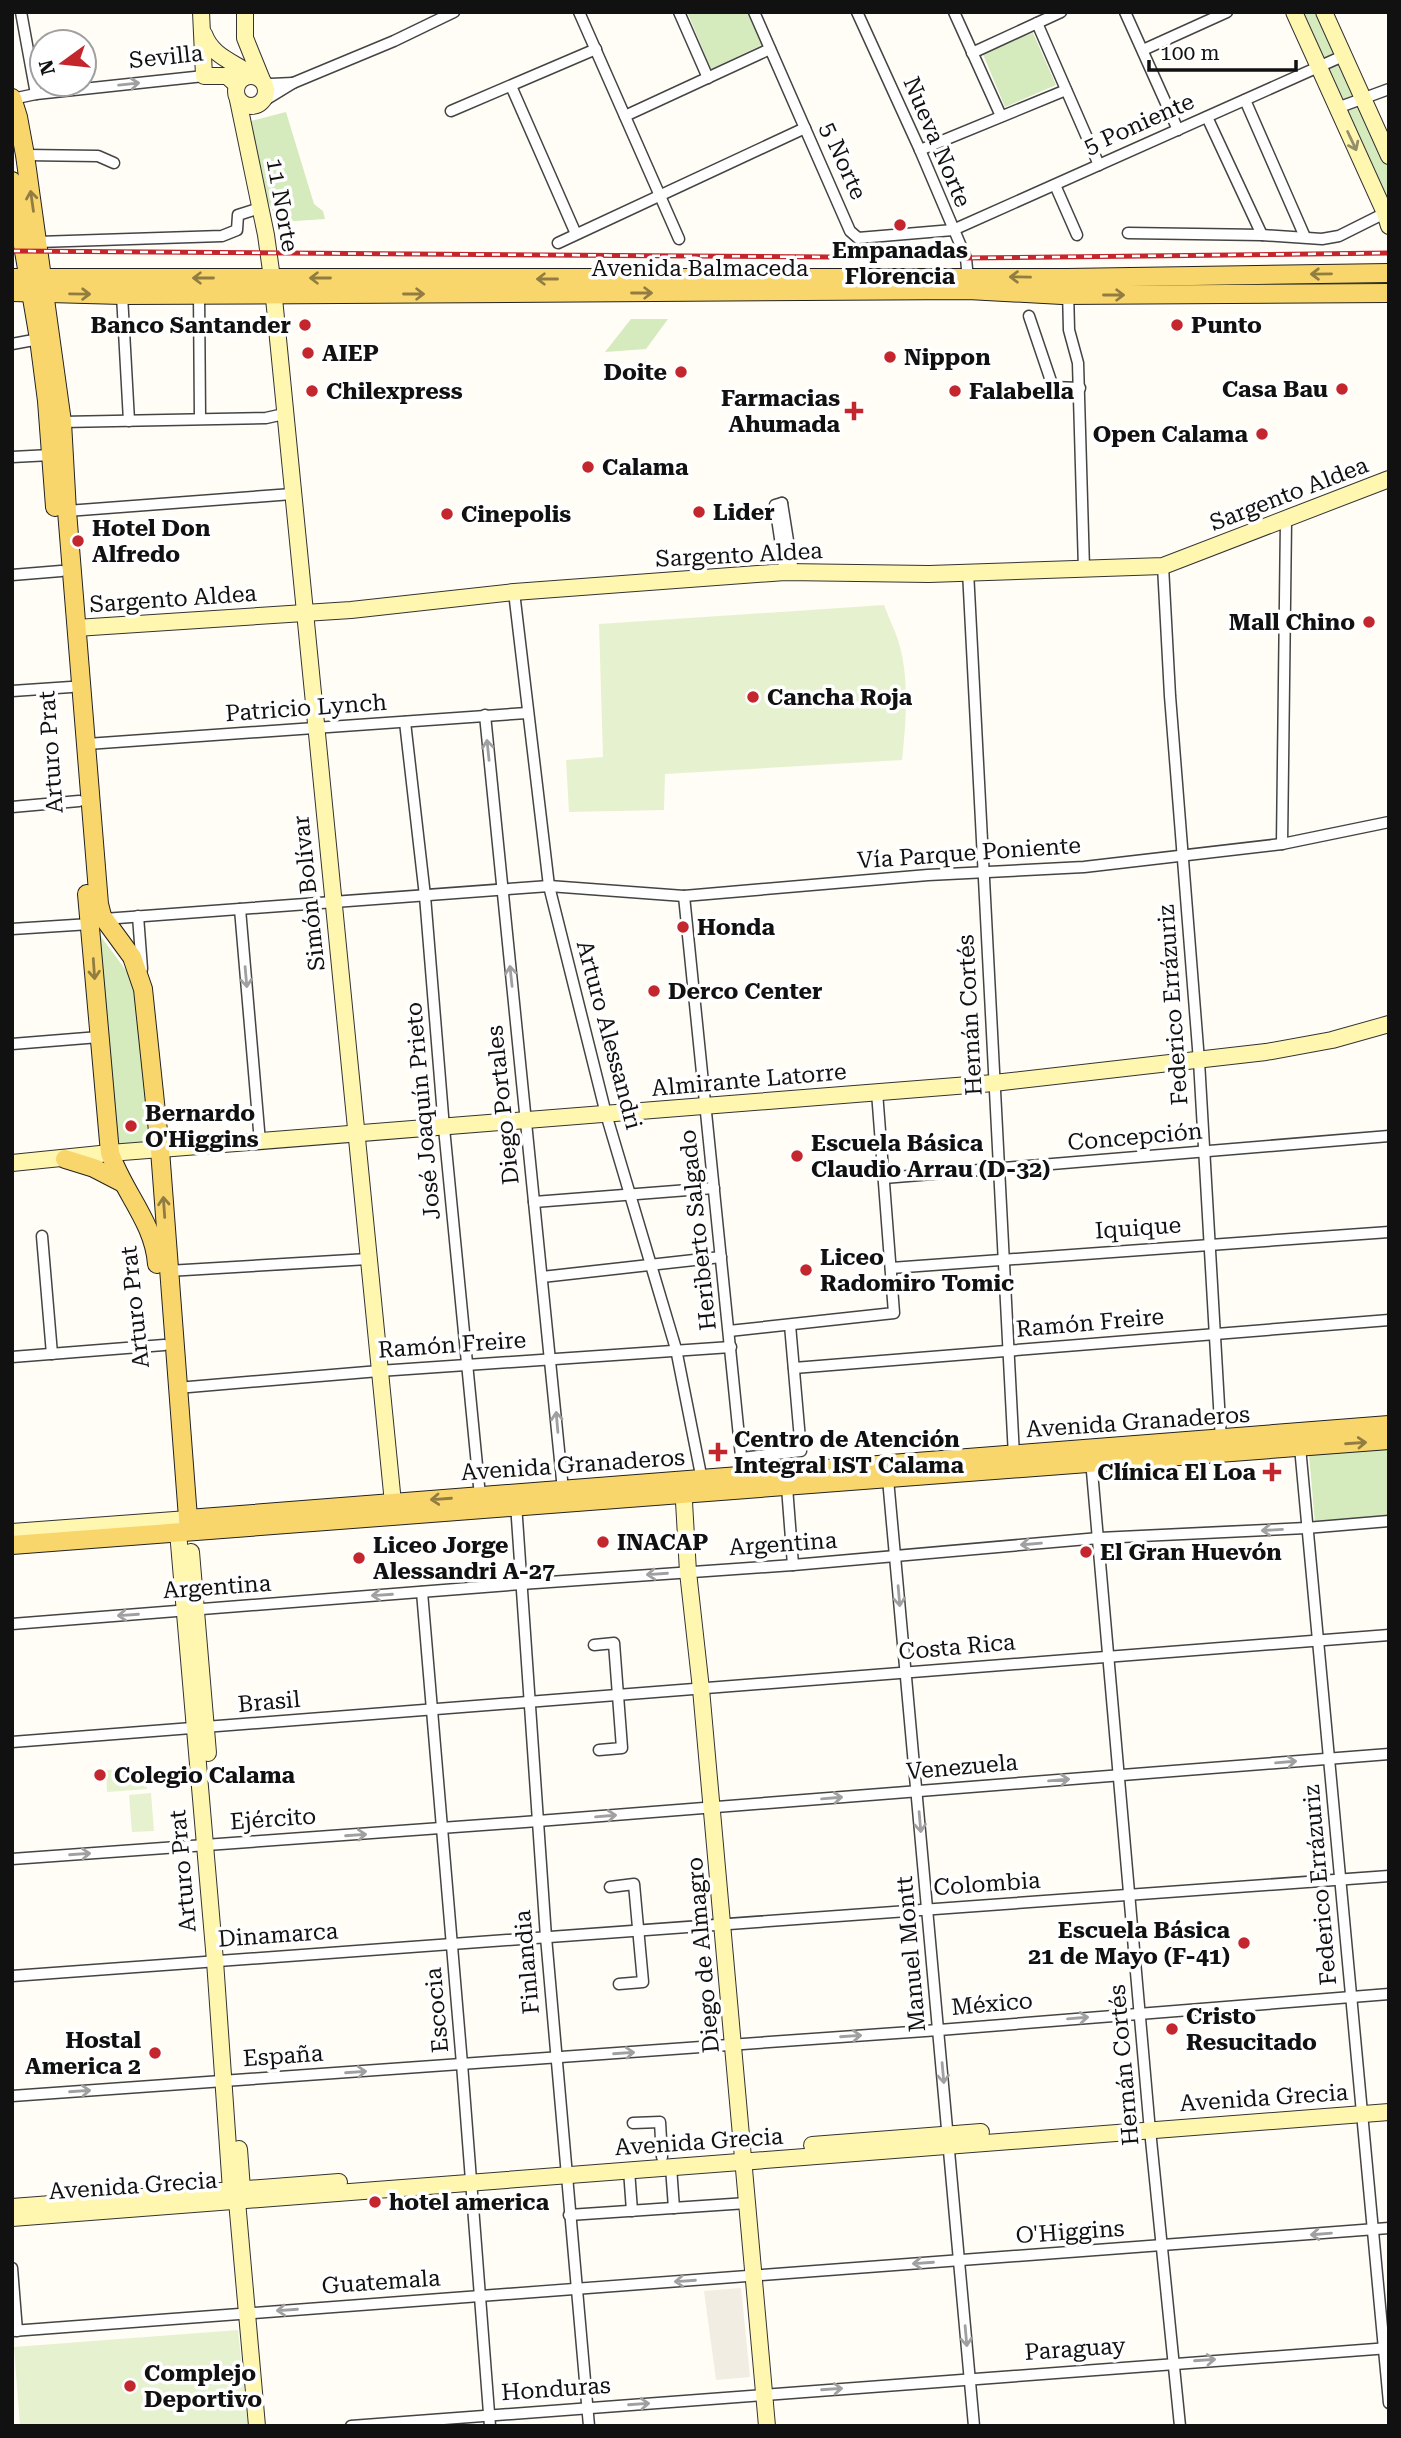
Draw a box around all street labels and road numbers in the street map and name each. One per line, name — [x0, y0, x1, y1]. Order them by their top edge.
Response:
street label: Sevilla — [128, 40, 205, 74]
street label: Nueva Norte — [897, 73, 977, 211]
street label: 5 Poniente — [1080, 88, 1198, 160]
street label: 5 Norte — [814, 118, 872, 204]
street label: 11 Norte — [260, 156, 304, 254]
street label: Avenida Balmaceda — [592, 255, 809, 282]
street label: Sargento Aldea — [1206, 451, 1373, 537]
street label: Sargento Aldea — [655, 537, 824, 573]
street label: Sargento Aldea — [89, 580, 258, 618]
street label: Arturo Prat — [33, 689, 69, 814]
street label: Patricio Lynch — [224, 689, 388, 727]
street label: Simón Bolívar — [287, 814, 331, 972]
street label: Vía Parque Poniente — [856, 832, 1082, 874]
street label: Federico Errázuriz — [1153, 904, 1193, 1106]
street label: Hernán Cortés — [952, 934, 988, 1096]
street label: Arturo Alessandri — [571, 938, 647, 1132]
street label: José Joaquín Prieto — [400, 1001, 446, 1221]
street label: Diego Portales — [481, 1024, 525, 1186]
street label: Almirante Latorre — [650, 1058, 848, 1102]
street label: Concepción — [1066, 1118, 1204, 1156]
street label: Heriberto Salgado — [674, 1128, 722, 1332]
street label: Iquique — [1094, 1212, 1182, 1244]
street label: Arturo Prat — [115, 1244, 155, 1370]
street label: Ramón Freire — [1015, 1303, 1165, 1343]
street label: Ramón Freire — [377, 1326, 527, 1364]
street label: Avenida Granaderos — [1025, 1401, 1251, 1443]
street label: Avenida Granaderos — [460, 1444, 686, 1486]
street label: Argentina — [728, 1527, 839, 1561]
street label: Argentina — [162, 1570, 273, 1604]
street label: Costa Rica — [898, 1628, 1017, 1666]
street label: Brasil — [237, 1686, 301, 1718]
street label: Venezuela — [905, 1749, 1019, 1785]
street label: Federico Errázuriz — [1298, 1783, 1342, 1986]
street label: Ejército — [229, 1803, 317, 1835]
street label: Arturo Prat — [164, 1808, 202, 1933]
street label: Diego de Almagro — [681, 1856, 725, 2054]
street label: Colombia — [933, 1867, 1042, 1901]
street label: Manuel Montt — [891, 1874, 931, 2033]
street label: Finlandia — [509, 1908, 545, 2015]
street label: Dinamarca — [217, 1917, 340, 1953]
street label: Escocia — [420, 1966, 454, 2054]
street label: Hernán Cortés — [1104, 1983, 1144, 2147]
street label: México — [950, 1987, 1034, 2021]
street label: España — [242, 2040, 325, 2072]
street label: Avenida Grecia — [1179, 2079, 1350, 2117]
street label: Avenida Grecia — [614, 2123, 785, 2161]
street label: Avenida Grecia — [48, 2167, 219, 2205]
street label: O'Higgins — [1015, 2215, 1125, 2249]
street label: Guatemala — [321, 2264, 442, 2300]
street label: Paraguay — [1024, 2332, 1127, 2366]
street label: Honduras — [500, 2372, 612, 2406]

